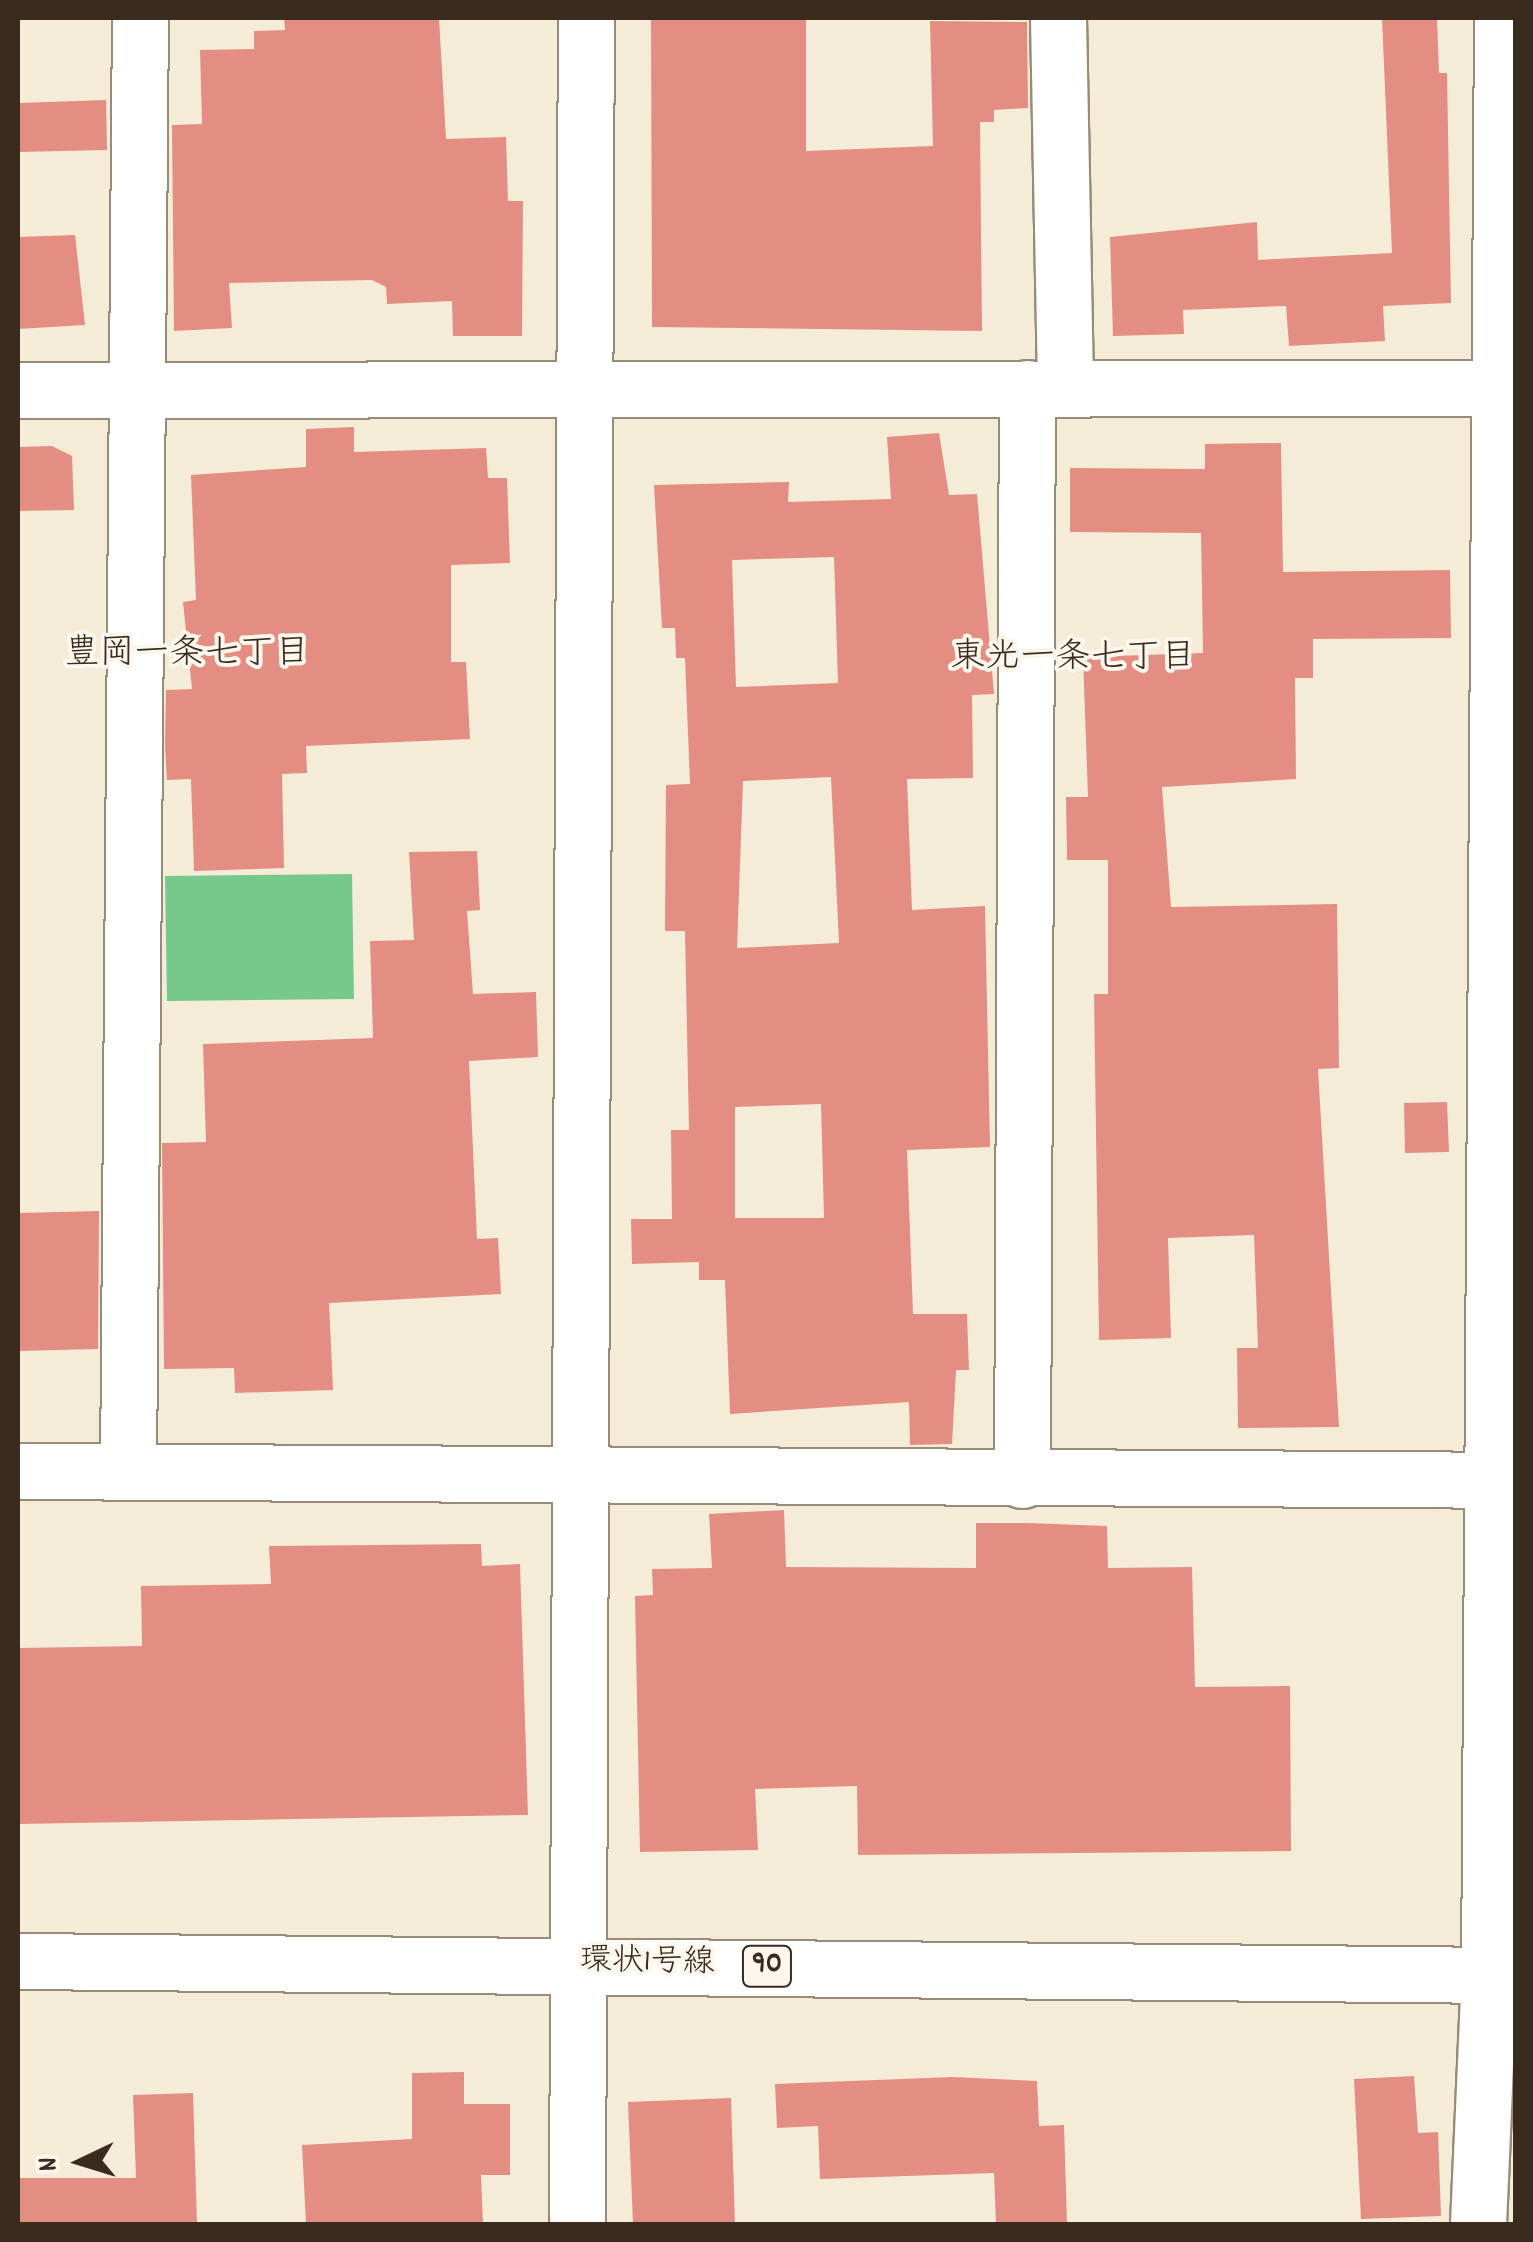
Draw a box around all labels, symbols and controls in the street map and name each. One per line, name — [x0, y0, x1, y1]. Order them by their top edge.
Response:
district label: 豊岡一条七丁目 — [65, 634, 309, 676]
district label: 東光一条七丁目 — [951, 638, 1195, 680]
road number: 90 — [740, 1941, 794, 1991]
street label: 環状1号線 — [579, 1944, 715, 1984]
north arrow — [30, 2112, 130, 2212]
text: N — [30, 2156, 71, 2172]

